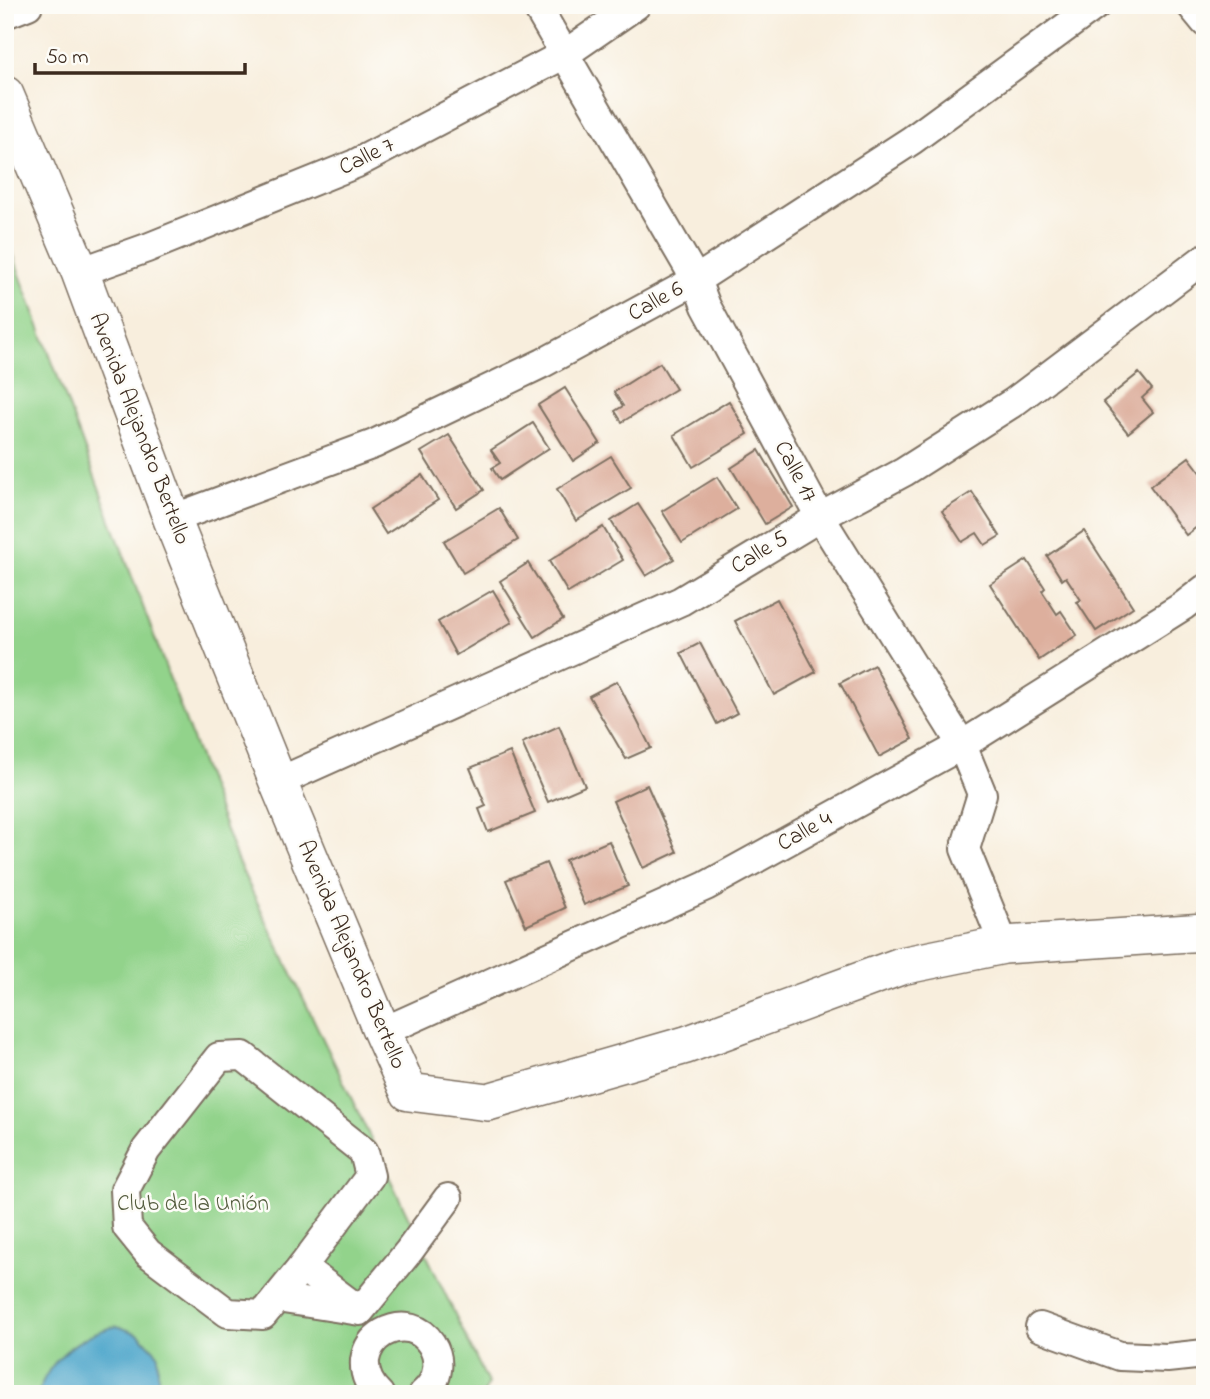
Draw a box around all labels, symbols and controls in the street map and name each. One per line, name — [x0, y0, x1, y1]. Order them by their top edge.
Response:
scale bar — [35, 32, 245, 76]
text: 50 m — [46, 43, 89, 73]
street label: Calle 7 — [334, 129, 401, 185]
street label: Calle 6 — [622, 273, 690, 331]
street label: Avenida Alejandro Bertello — [80, 308, 198, 550]
street label: Calle 17 — [765, 435, 825, 509]
street label: Calle 5 — [725, 523, 795, 583]
street label: Calle 4 — [772, 803, 839, 861]
street label: Avenida Alejandro Bertello — [288, 835, 414, 1075]
park label: Club de la Unión — [117, 1188, 269, 1221]

